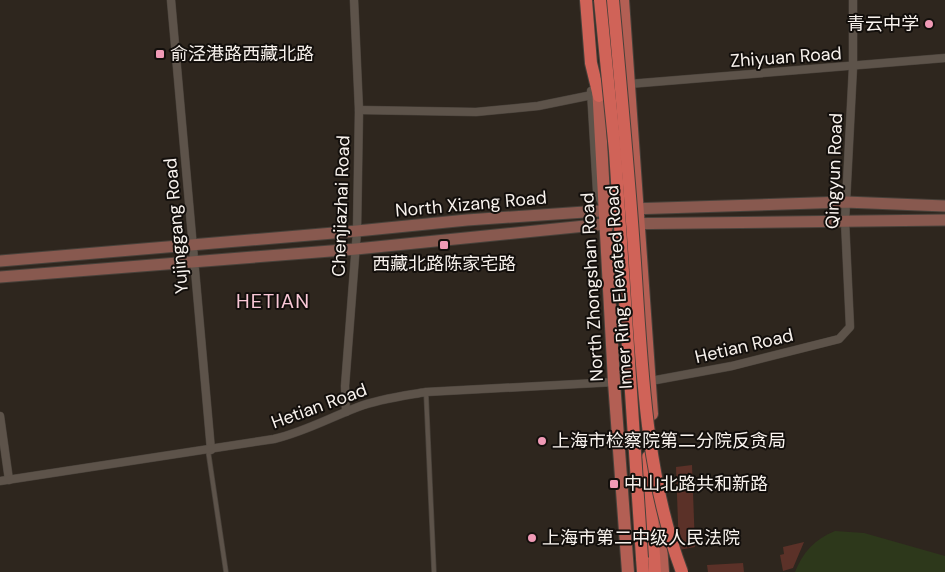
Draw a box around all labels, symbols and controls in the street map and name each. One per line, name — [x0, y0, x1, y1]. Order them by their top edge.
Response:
place label: 青云中学 — [847, 12, 919, 36]
marker: 青云中学 — [923, 18, 935, 30]
street label: Zhiyuan Road — [730, 41, 842, 73]
place label: 俞泾港路西藏北路 — [170, 42, 314, 66]
marker: 俞泾港路西藏北路 — [154, 48, 166, 60]
street label: Qingyun Road — [820, 113, 848, 229]
street label: Chenjiazhai Road — [327, 135, 355, 277]
street label: Yujinggang Road — [158, 157, 194, 295]
street label: Inner Ring Elevated Road — [600, 184, 638, 390]
street label: North Xizang Road — [394, 185, 548, 223]
street label: North Zhongshan Road — [575, 192, 609, 382]
marker: 西藏北路陈家宅路 — [438, 239, 450, 251]
place label: 西藏北路陈家宅路 — [372, 252, 516, 276]
district label: HETIAN — [236, 288, 310, 314]
street label: Hetian Road — [692, 323, 796, 369]
street label: Hetian Road — [268, 378, 370, 434]
place label: 上海市检察院第二分院反贪局 — [552, 429, 786, 453]
marker: 上海市检察院第二分院反贪局 — [536, 435, 548, 447]
place label: 中山北路共和新路 — [624, 472, 768, 496]
marker: 中山北路共和新路 — [608, 478, 620, 490]
place label: 上海市第二中级人民法院 — [542, 526, 740, 550]
marker: 上海市第二中级人民法院 — [526, 532, 538, 544]

